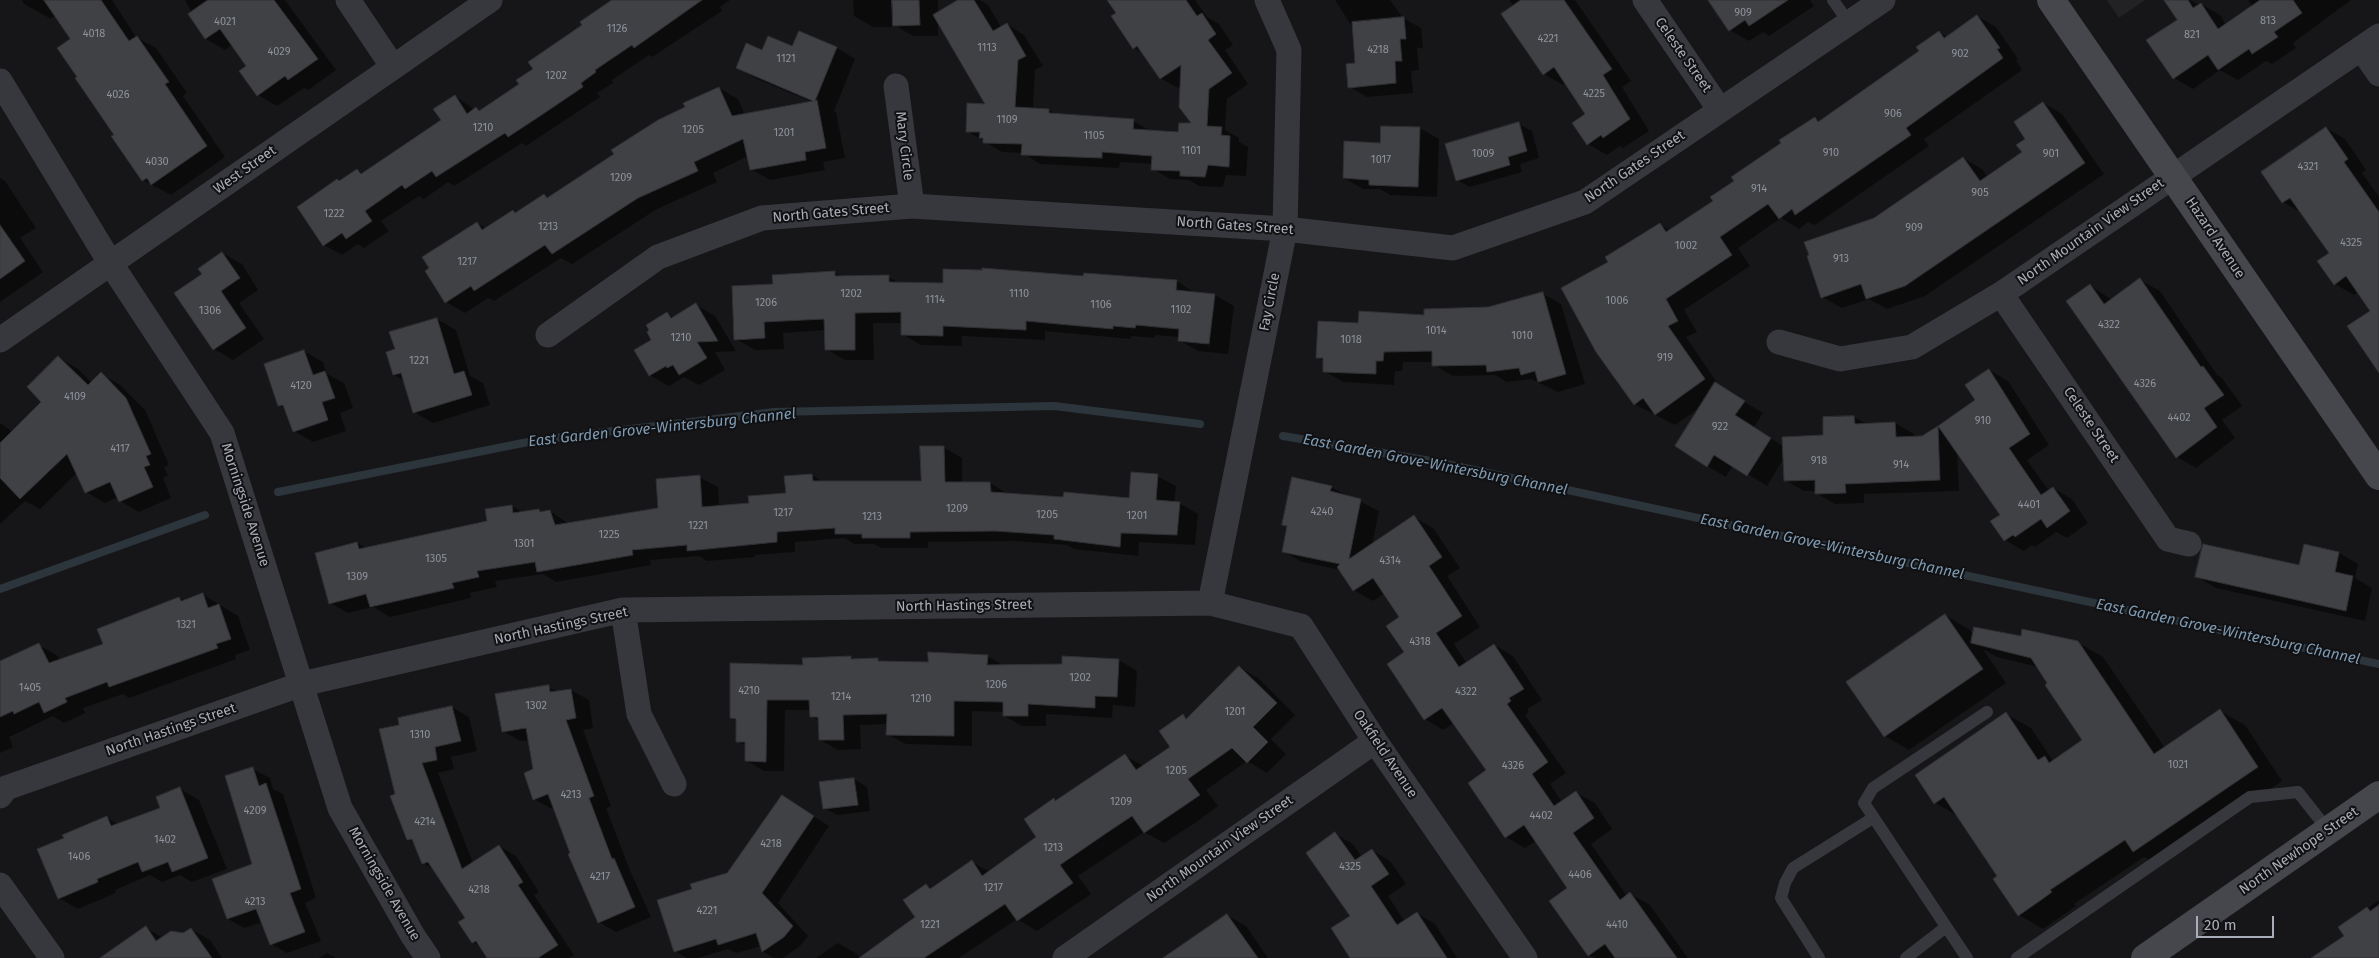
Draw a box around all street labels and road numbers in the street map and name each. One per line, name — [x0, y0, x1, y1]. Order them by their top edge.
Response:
street label: Celeste Street — [1651, 14, 1715, 96]
street label: Mary Circle — [891, 110, 917, 182]
street label: North Gates Street — [1582, 127, 1688, 207]
street label: West Street — [211, 142, 279, 198]
street label: North Mountain View Street — [2014, 175, 2168, 289]
street label: Hazard Avenue — [2182, 194, 2248, 282]
street label: North Gates Street — [772, 200, 890, 226]
street label: North Gates Street — [1176, 214, 1294, 238]
street label: Fay Circle — [1256, 271, 1284, 333]
street label: Celeste Street — [2060, 384, 2122, 466]
street label: Morningside Avenue — [217, 441, 273, 569]
street label: North Hastings Street — [896, 596, 1032, 616]
street label: North Hastings Street — [493, 604, 629, 648]
street label: North Hastings Street — [104, 700, 238, 760]
street label: Oakfield Avenue — [1349, 707, 1421, 801]
street label: North Mountain View Street — [1143, 792, 1297, 906]
street label: North Newhope Street — [2236, 804, 2362, 898]
street label: Morningside Avenue — [345, 824, 423, 944]

